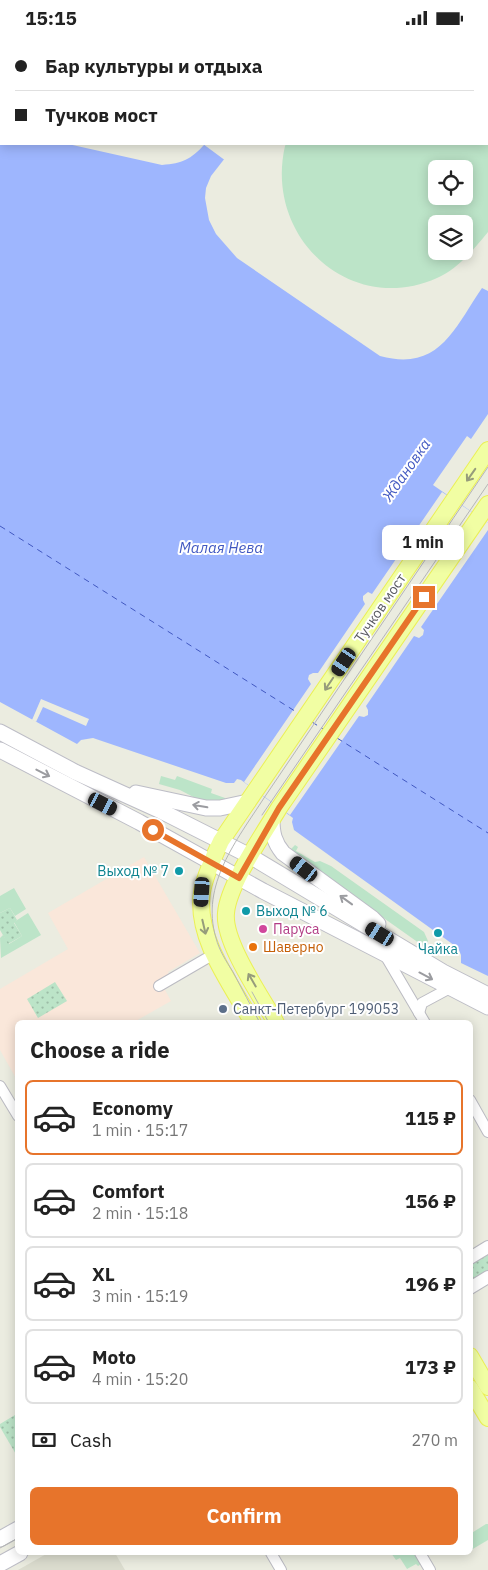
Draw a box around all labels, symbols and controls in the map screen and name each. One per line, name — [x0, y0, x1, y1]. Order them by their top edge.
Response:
text: 15:15 — [25, 6, 77, 30]
text: Бар культуры и отдыха — [45, 54, 263, 78]
text: Тучков мост — [45, 103, 158, 127]
map controls — [428, 160, 473, 260]
button: locate — [428, 160, 473, 205]
button: layers — [428, 215, 473, 260]
water label: Ждановка — [377, 435, 434, 506]
one-way arrow — [466, 467, 476, 481]
callout: 1 min — [383, 525, 465, 559]
text: 1 min — [402, 532, 444, 552]
water label: Малая Нева — [179, 538, 263, 557]
street label: Тучков мост — [350, 570, 410, 646]
route end — [413, 586, 435, 608]
car — [329, 645, 358, 679]
one-way arrow — [324, 677, 334, 691]
one-way arrow — [35, 769, 50, 778]
car — [86, 791, 119, 817]
one-way arrow — [193, 801, 209, 811]
route start — [142, 819, 164, 841]
car — [287, 854, 320, 884]
place label: Выход № 7 — [97, 862, 169, 880]
marker: Выход № 7 — [173, 865, 185, 877]
car — [193, 877, 210, 907]
one-way arrow — [339, 895, 353, 905]
place label: Выход № 6 — [256, 902, 328, 920]
marker: Выход № 6 — [240, 905, 252, 917]
one-way arrow — [200, 918, 209, 934]
place label: Паруса — [273, 920, 320, 938]
car — [363, 920, 396, 948]
marker: Паруса — [257, 923, 269, 935]
marker: Чайка — [432, 927, 444, 939]
place label: Шаверно — [263, 938, 324, 956]
place label: Чайка — [418, 940, 458, 958]
marker: Шаверно — [247, 941, 259, 953]
one-way arrow — [419, 971, 434, 981]
one-way arrow — [247, 973, 257, 988]
place label: Санкт-Петербург 199053 — [233, 1000, 399, 1018]
marker: Санкт-Петербург 199053 — [217, 1003, 229, 1015]
text: Choose a ride — [30, 1035, 170, 1064]
icon: car — [32, 1095, 77, 1140]
text: Economy — [92, 1096, 173, 1120]
text: 115 ₽ — [405, 1106, 456, 1130]
text: 1 min · 15:17 — [92, 1120, 188, 1140]
icon: car — [32, 1178, 77, 1223]
text: Comfort — [92, 1179, 165, 1203]
text: 156 ₽ — [405, 1189, 456, 1213]
text: 2 min · 15:18 — [92, 1203, 188, 1223]
icon: car — [32, 1261, 77, 1306]
text: XL — [92, 1262, 115, 1286]
text: 196 ₽ — [405, 1272, 456, 1296]
text: 3 min · 15:19 — [92, 1286, 188, 1306]
icon: car — [32, 1344, 77, 1389]
text: Moto — [92, 1345, 136, 1369]
text: 173 ₽ — [405, 1355, 456, 1379]
text: 4 min · 15:20 — [92, 1369, 188, 1389]
icon: cash — [30, 1426, 58, 1454]
text: Cash — [70, 1428, 112, 1452]
text: 270 m — [411, 1430, 458, 1450]
button: Confirm — [30, 1487, 458, 1545]

